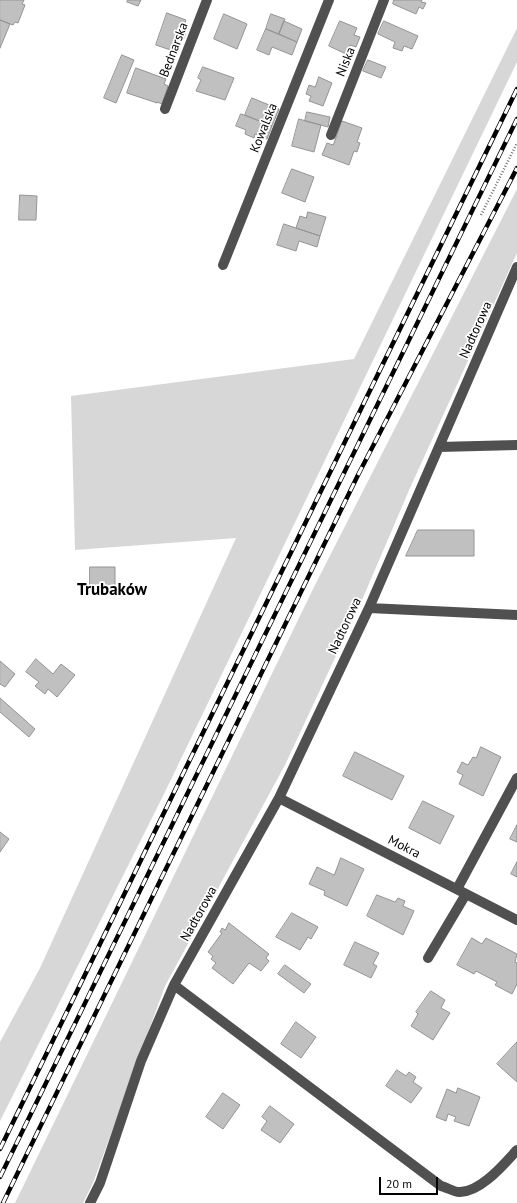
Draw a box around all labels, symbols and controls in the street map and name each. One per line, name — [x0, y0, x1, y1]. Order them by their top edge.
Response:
street label: Bednarska — [156, 20, 192, 80]
street label: Niska — [333, 45, 359, 79]
street label: Kowalska — [247, 101, 281, 155]
street label: Nadtorowa — [457, 299, 495, 361]
district label: Trubaków — [77, 580, 147, 600]
street label: Nadtorowa — [325, 595, 365, 657]
street label: Mokra — [385, 832, 423, 862]
street label: Nadtorowa — [177, 884, 221, 944]
scale bar — [381, 1169, 440, 1195]
text: 20 m — [386, 1176, 412, 1191]

